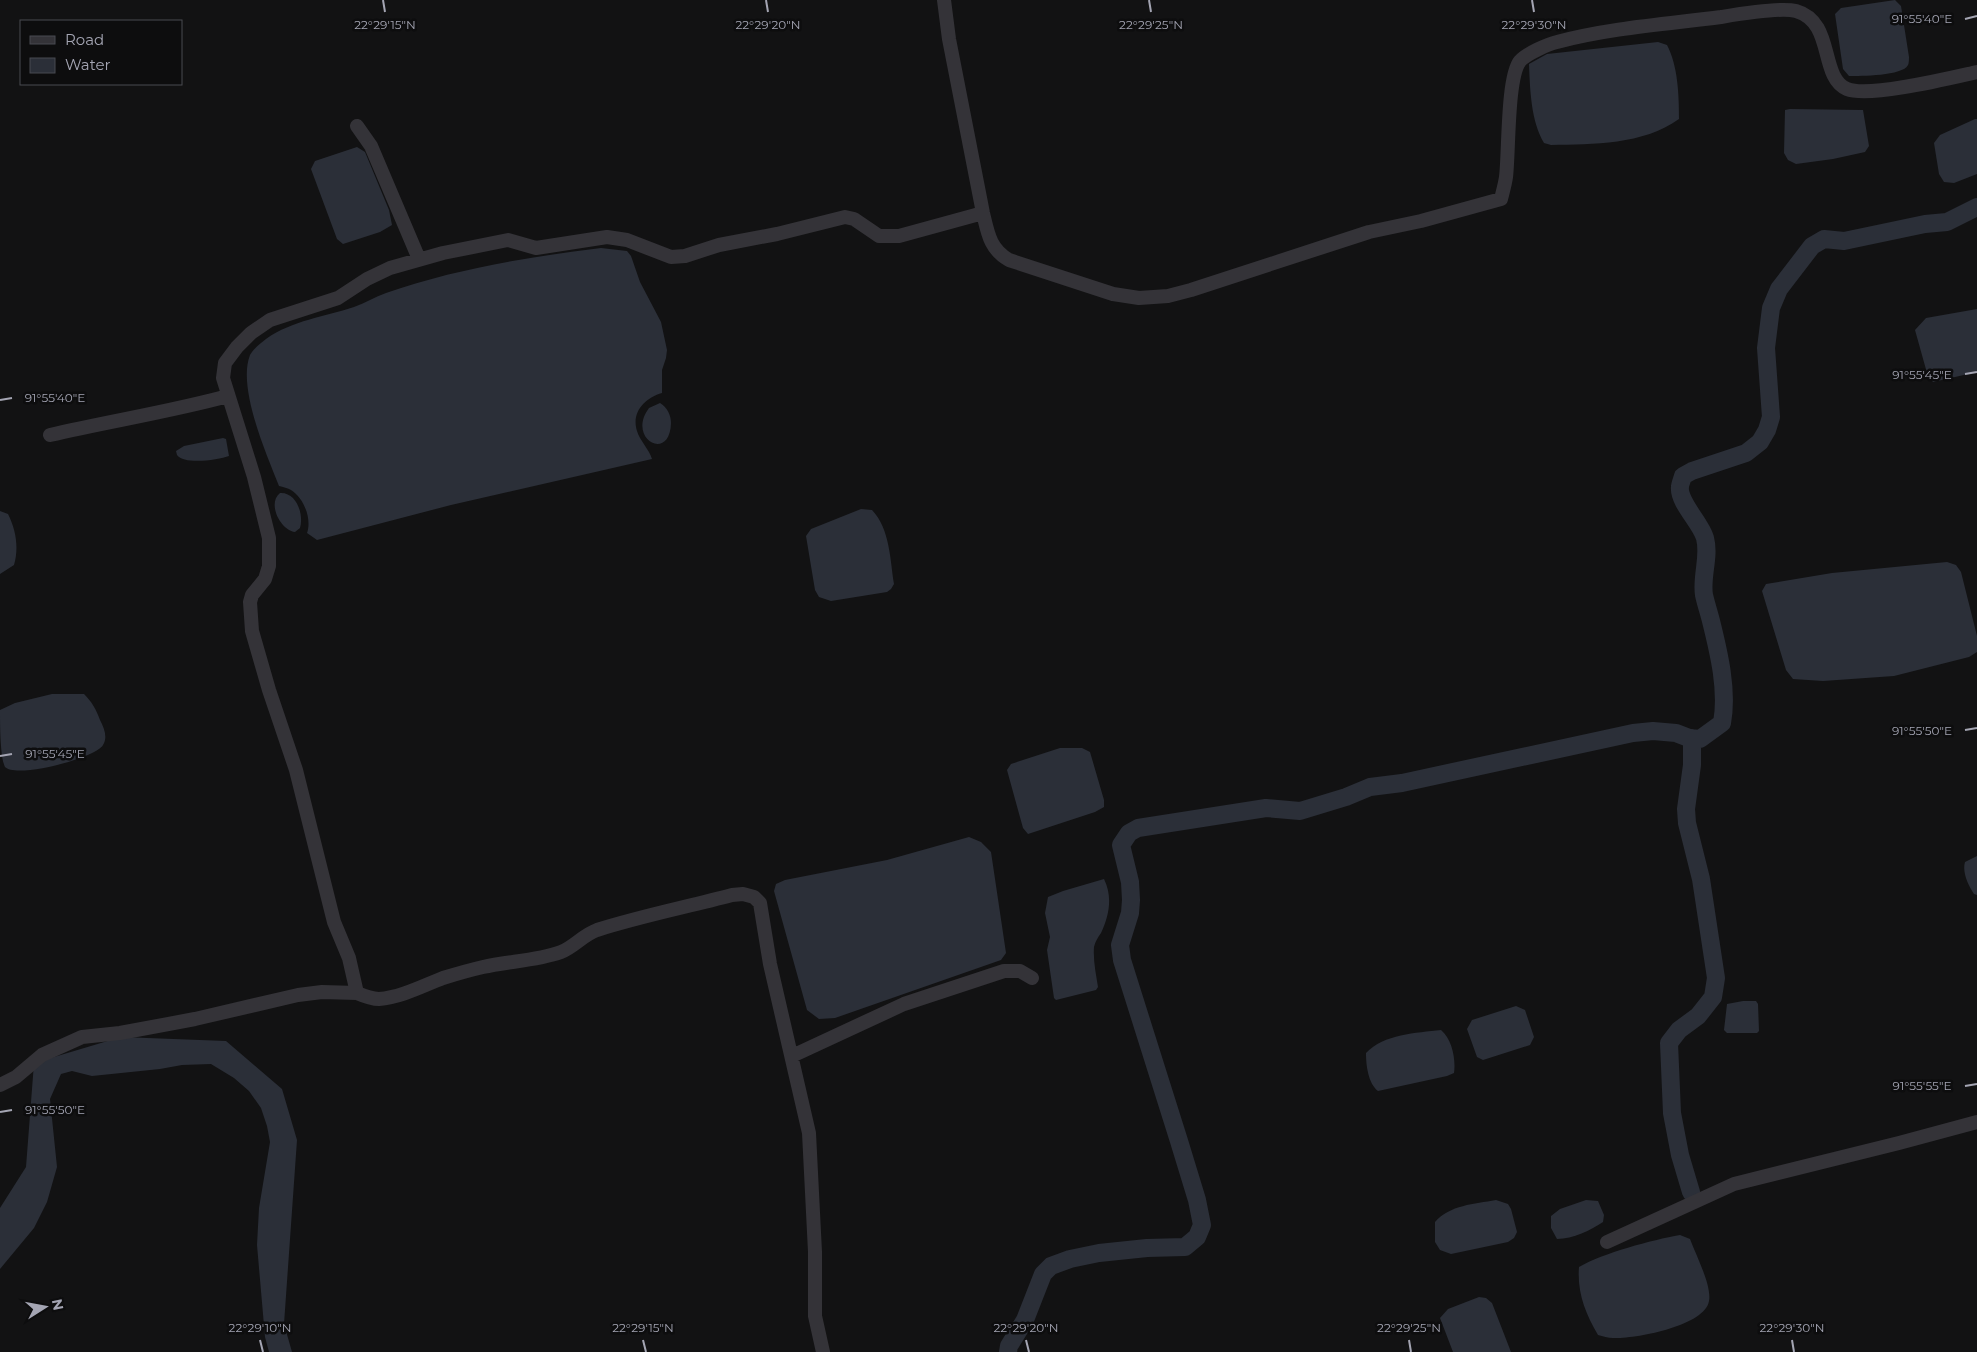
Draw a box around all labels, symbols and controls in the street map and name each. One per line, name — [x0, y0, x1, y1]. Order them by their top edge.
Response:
text: 91°55'40"E — [1892, 11, 1952, 26]
text: 22°29'15"N — [354, 17, 416, 32]
text: 22°29'20"N — [735, 17, 801, 32]
text: 22°29'25"N — [1119, 17, 1183, 32]
text: 22°29'30"N — [1502, 17, 1566, 32]
legend — [20, 20, 182, 85]
text: Road — [65, 30, 104, 49]
text: Water — [65, 55, 111, 74]
text: 91°55'45"E — [1892, 367, 1952, 382]
text: 91°55'40"E — [25, 390, 85, 405]
text: 91°55'50"E — [1892, 723, 1952, 738]
text: 91°55'45"E — [25, 746, 85, 761]
text: 91°55'55"E — [1893, 1078, 1951, 1093]
text: 91°55'50"E — [25, 1102, 85, 1117]
north arrow — [20, 1282, 70, 1332]
text: N — [48, 1297, 68, 1312]
text: 22°29'10"N — [229, 1320, 291, 1335]
text: 22°29'15"N — [612, 1320, 674, 1335]
text: 22°29'20"N — [993, 1320, 1059, 1335]
text: 22°29'25"N — [1377, 1320, 1441, 1335]
text: 22°29'30"N — [1760, 1320, 1824, 1335]

